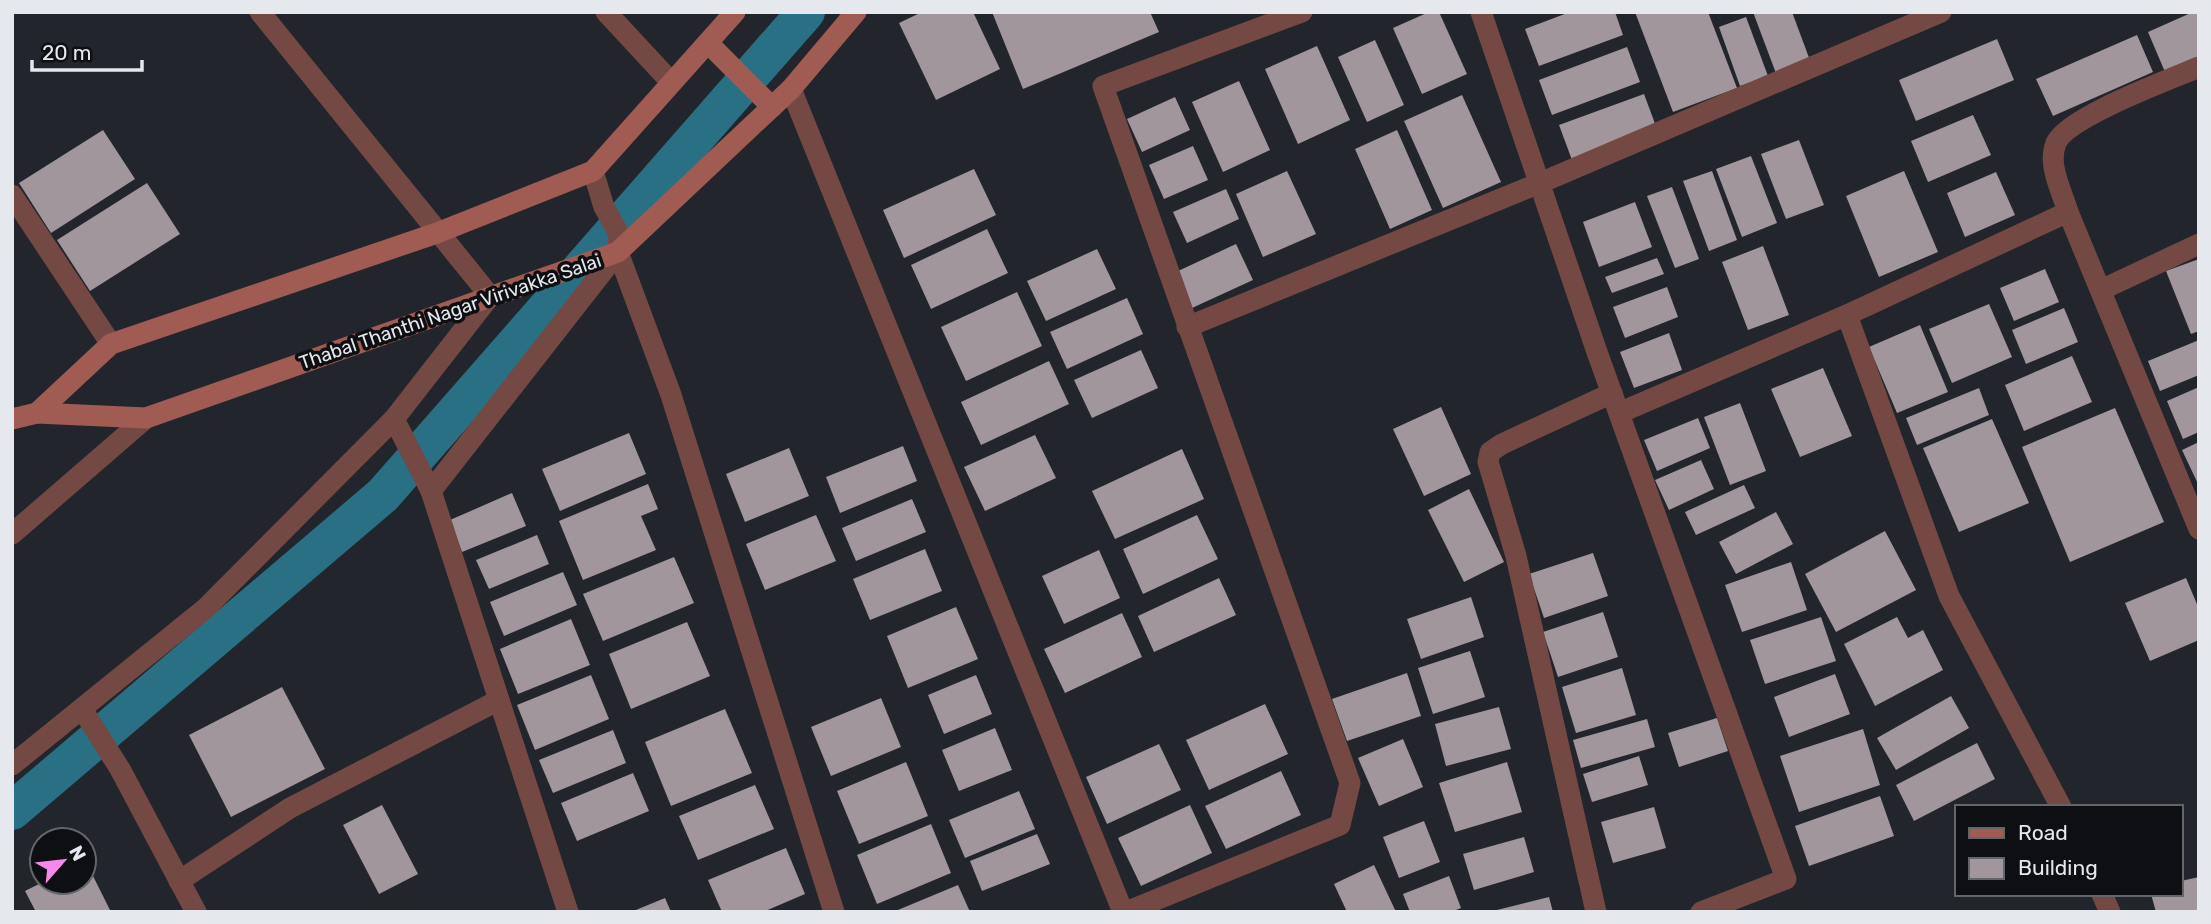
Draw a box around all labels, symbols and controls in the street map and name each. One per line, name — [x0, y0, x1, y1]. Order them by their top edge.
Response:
scale bar — [32, 28, 142, 72]
text: 20 m — [42, 40, 91, 65]
street label: Thabal Thanthi Nagar Virivakka Salai — [296, 249, 604, 374]
legend — [1955, 805, 2183, 896]
text: Road — [2018, 820, 2068, 845]
north arrow — [28, 826, 98, 896]
text: N — [64, 842, 91, 865]
text: Building — [2018, 855, 2098, 880]

